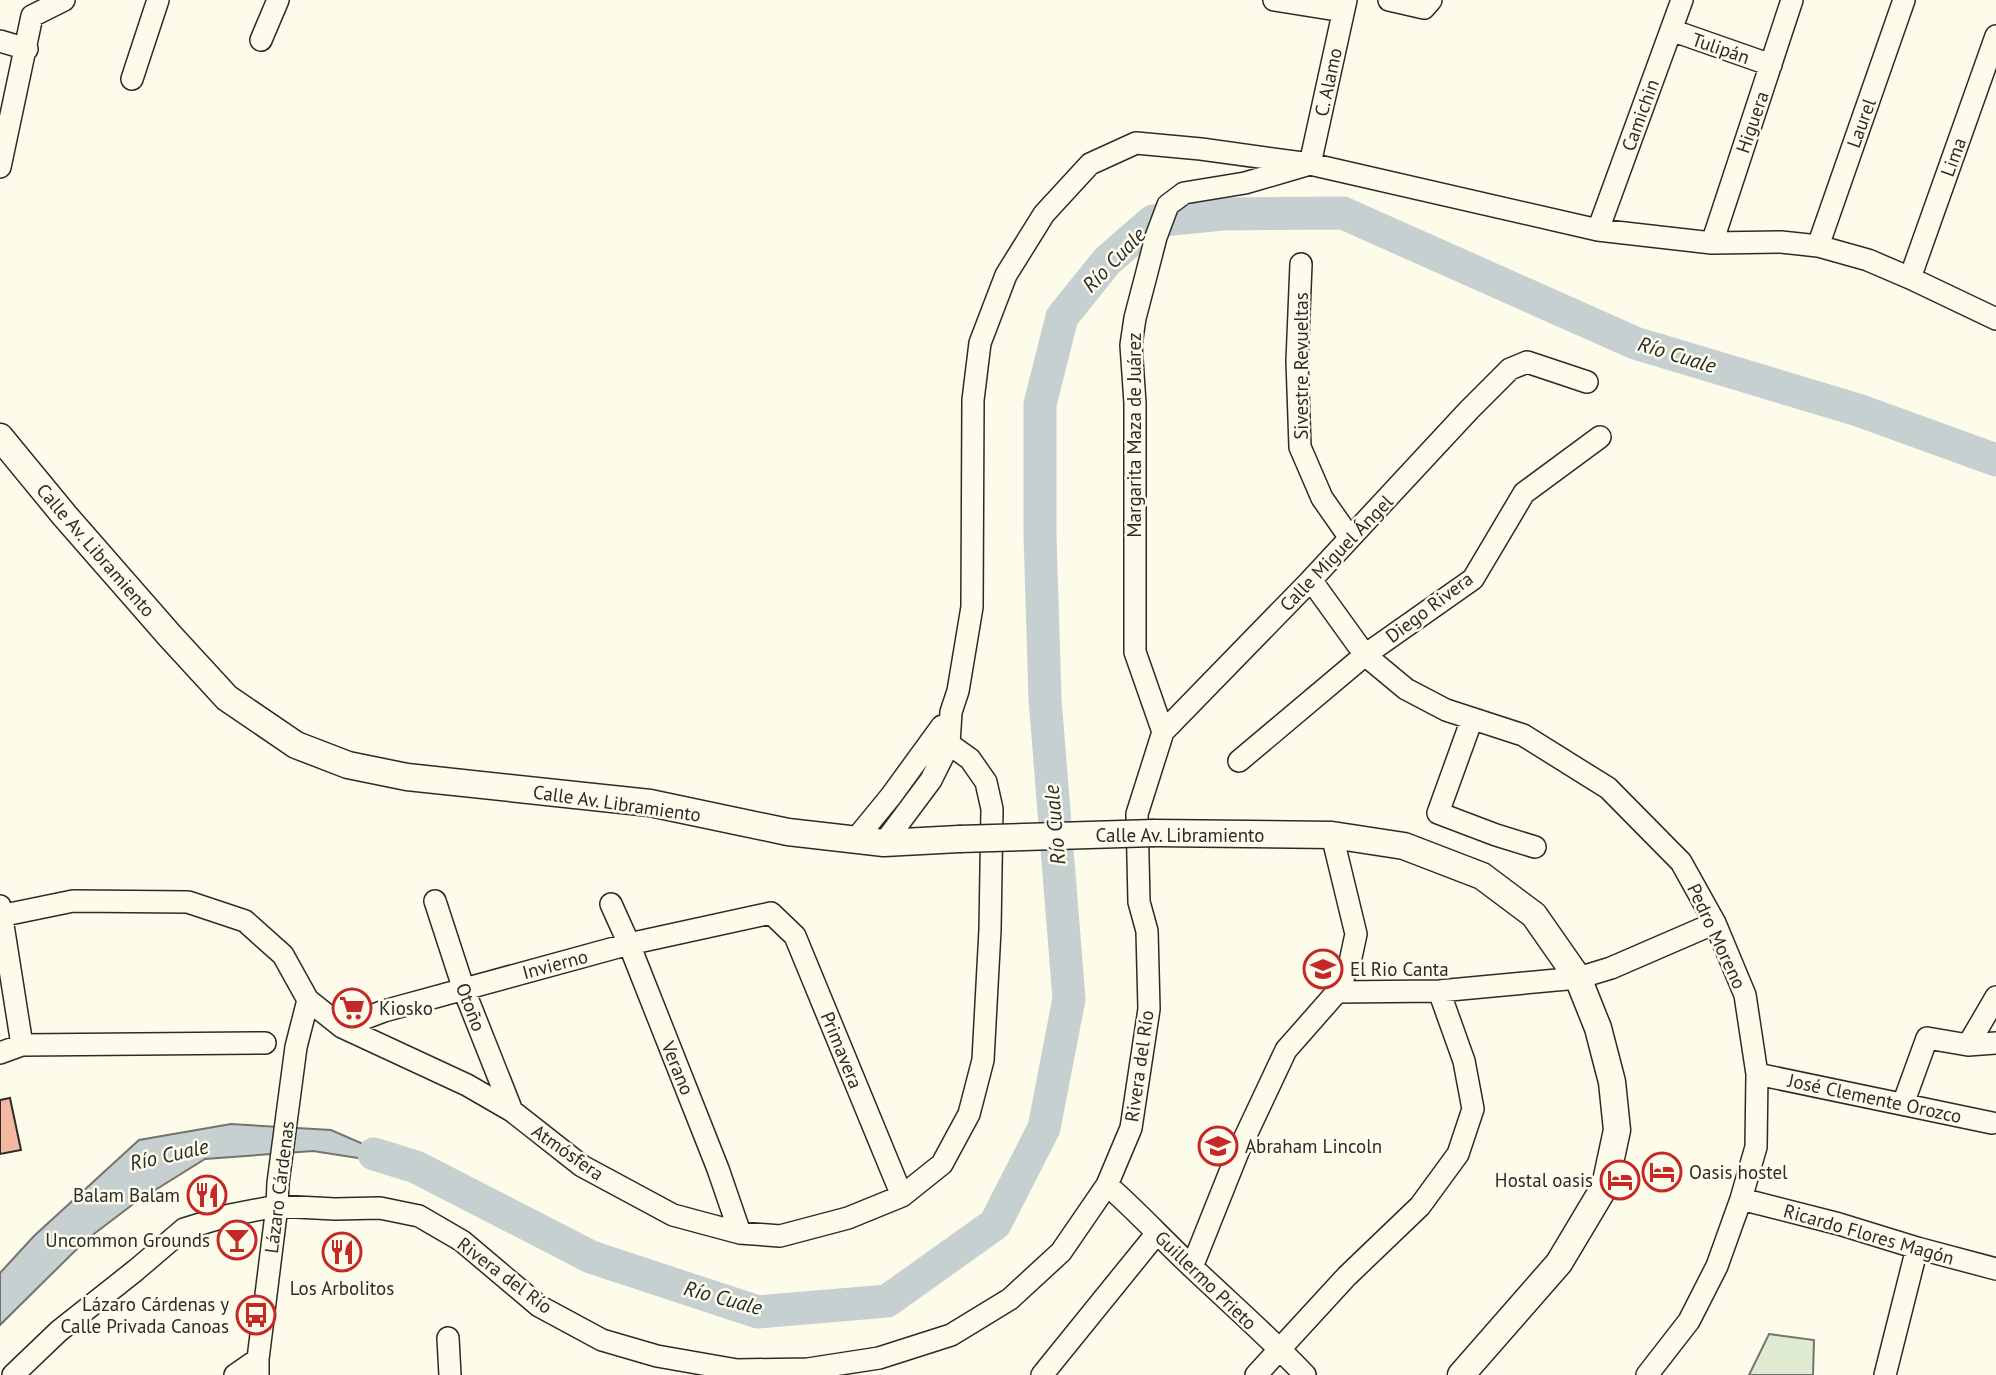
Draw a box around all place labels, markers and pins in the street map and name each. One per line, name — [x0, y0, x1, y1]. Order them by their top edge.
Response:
school or university icon: El Rio Canta — [1302, 948, 1344, 990]
place label: El Rio Canta — [1350, 957, 1449, 981]
supermarket icon: Kiosko — [331, 987, 373, 1029]
place label: Kiosko — [379, 996, 433, 1020]
school or university icon: Abraham Lincoln — [1197, 1125, 1239, 1167]
place label: Abraham Lincoln — [1245, 1134, 1382, 1158]
hotel icon: Oasis hostel — [1641, 1151, 1683, 1193]
hotel icon: Hostal oasis — [1599, 1159, 1641, 1201]
place label: Oasis hostel — [1689, 1160, 1788, 1184]
place label: Hostal oasis — [1495, 1168, 1593, 1192]
restaurant icon: Balam Balam — [186, 1174, 228, 1216]
place label: Balam Balam — [73, 1183, 180, 1207]
bar icon: Uncommon Grounds — [216, 1219, 258, 1261]
place label: Uncommon Grounds — [45, 1228, 210, 1252]
restaurant icon: Los Arbolitos — [321, 1231, 363, 1273]
place label: Los Arbolitos — [290, 1276, 394, 1300]
place label: Lázaro Cárdenas y Calle Privada Canoas — [60, 1292, 229, 1338]
bus stop icon: Lázaro Cárdenas y Calle Privada Canoas — [235, 1294, 277, 1336]

